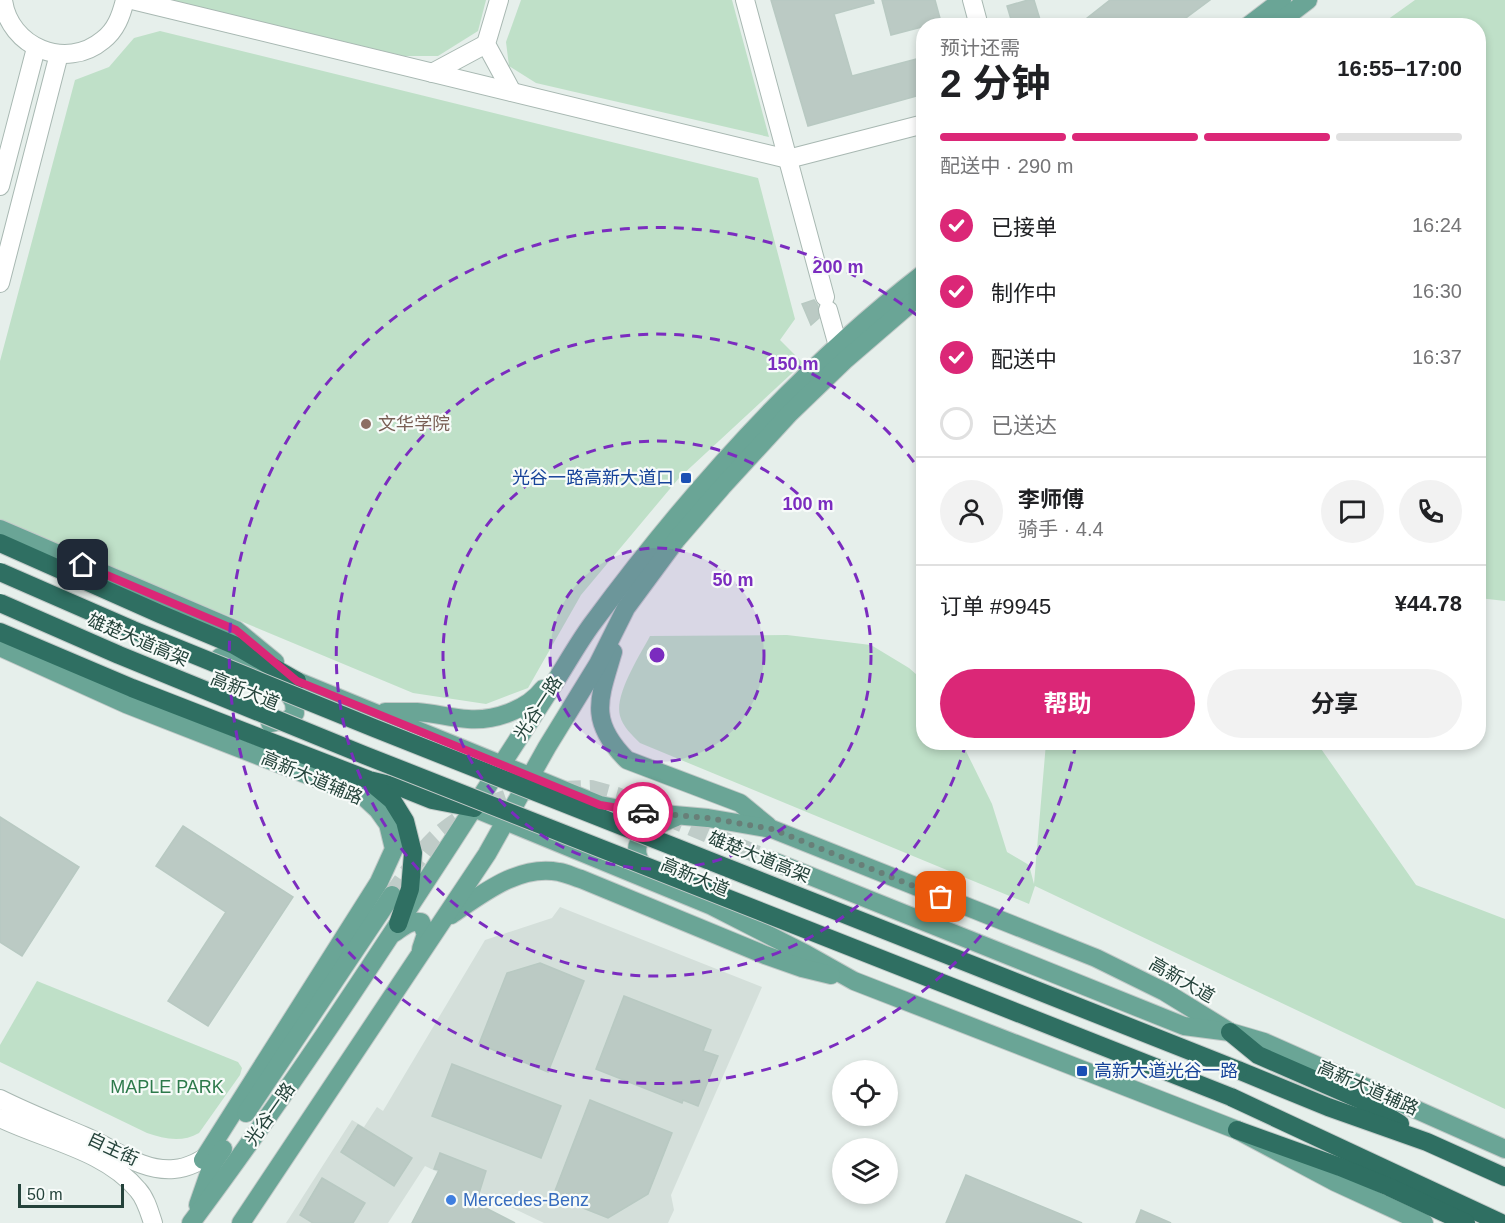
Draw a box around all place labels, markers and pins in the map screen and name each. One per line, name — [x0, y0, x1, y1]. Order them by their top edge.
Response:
place label: 文华学院 — [378, 414, 450, 434]
marker: 文华学院 — [359, 417, 373, 431]
place label: 光谷一路高新大道口 — [512, 468, 674, 488]
marker: 光谷一路高新大道口 — [679, 471, 693, 485]
pin — [57, 539, 108, 590]
centre of rings — [647, 645, 667, 665]
pin — [915, 871, 966, 922]
place label: 高新大道光谷一路 — [1094, 1061, 1238, 1081]
marker: 高新大道光谷一路 — [1075, 1064, 1089, 1078]
place label: Mercedes-Benz — [463, 1190, 589, 1210]
marker: Mercedes-Benz — [444, 1193, 458, 1207]

